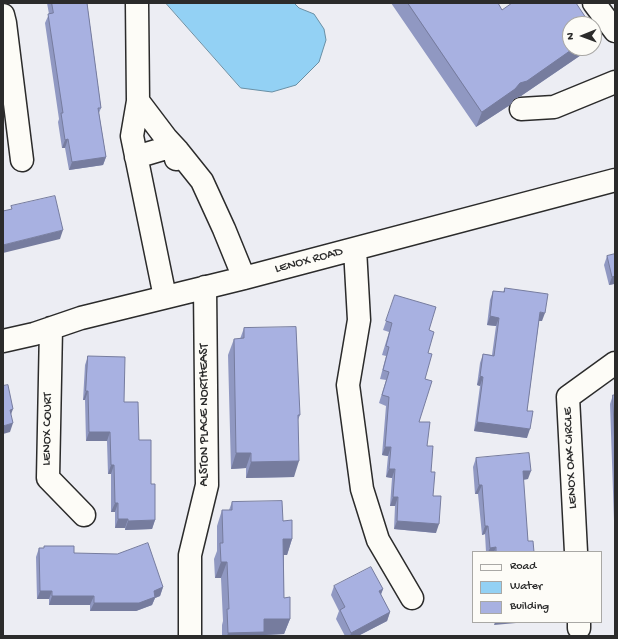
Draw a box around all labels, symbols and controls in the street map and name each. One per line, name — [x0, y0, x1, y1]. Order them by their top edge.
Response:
north arrow — [562, 16, 602, 56]
text: N — [565, 32, 577, 40]
street label: LENOX ROAD — [273, 244, 345, 278]
street label: ALSTON PLACE NORTHEAST — [197, 343, 213, 487]
street label: LENOX COURT — [40, 392, 56, 466]
street label: LENOX OAK CIRCLE — [561, 407, 581, 509]
legend — [472, 551, 602, 623]
text: Road — [510, 560, 536, 574]
text: Water — [510, 580, 542, 594]
text: Building — [510, 600, 549, 614]

